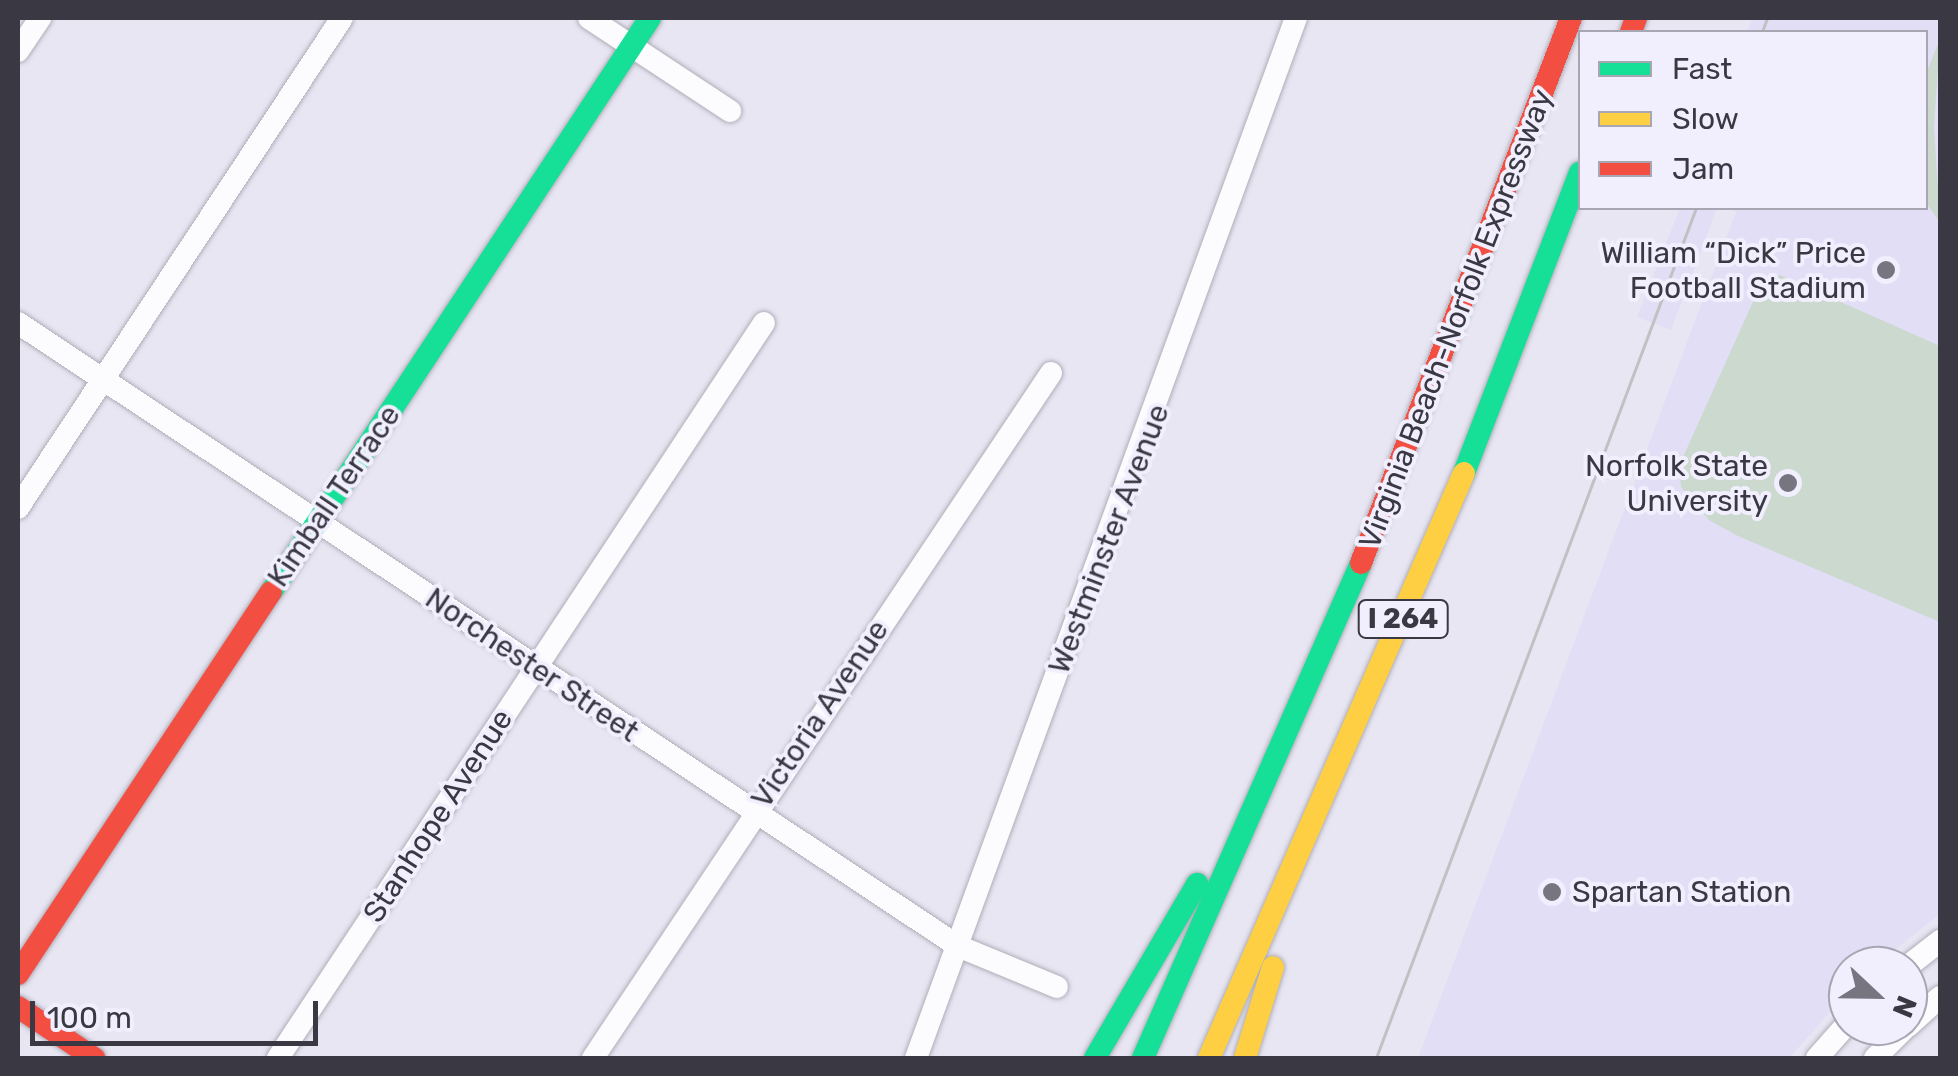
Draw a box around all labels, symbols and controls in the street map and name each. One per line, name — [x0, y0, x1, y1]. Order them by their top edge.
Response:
legend — [1578, 30, 1928, 210]
text: Fast — [1672, 51, 1732, 87]
street label: Virginia Beach-Norfolk Expressway — [1351, 84, 1561, 554]
text: Slow — [1672, 101, 1739, 137]
text: Jam — [1672, 151, 1734, 187]
place label: William “Dick” Price Football Stadium — [1600, 235, 1866, 306]
marker: William “Dick” Price Football Stadium — [1875, 259, 1897, 281]
street label: Kimball Terrace — [260, 398, 408, 594]
street label: Westminster Avenue — [1041, 399, 1177, 679]
place label: Norfolk State University — [1585, 448, 1768, 518]
marker: Norfolk State University — [1777, 472, 1799, 494]
street label: Norchester Street — [418, 580, 646, 750]
road number: I 264 — [1356, 596, 1450, 642]
street label: Victoria Avenue — [744, 613, 896, 815]
street label: Stanhope Avenue — [355, 702, 521, 930]
place label: Spartan Station — [1572, 874, 1792, 910]
marker: Spartan Station — [1541, 881, 1563, 903]
north arrow — [1828, 946, 1928, 1046]
scale bar — [35, 981, 322, 1043]
text: N — [1885, 991, 1923, 1022]
text: 100 m — [47, 1000, 132, 1036]

